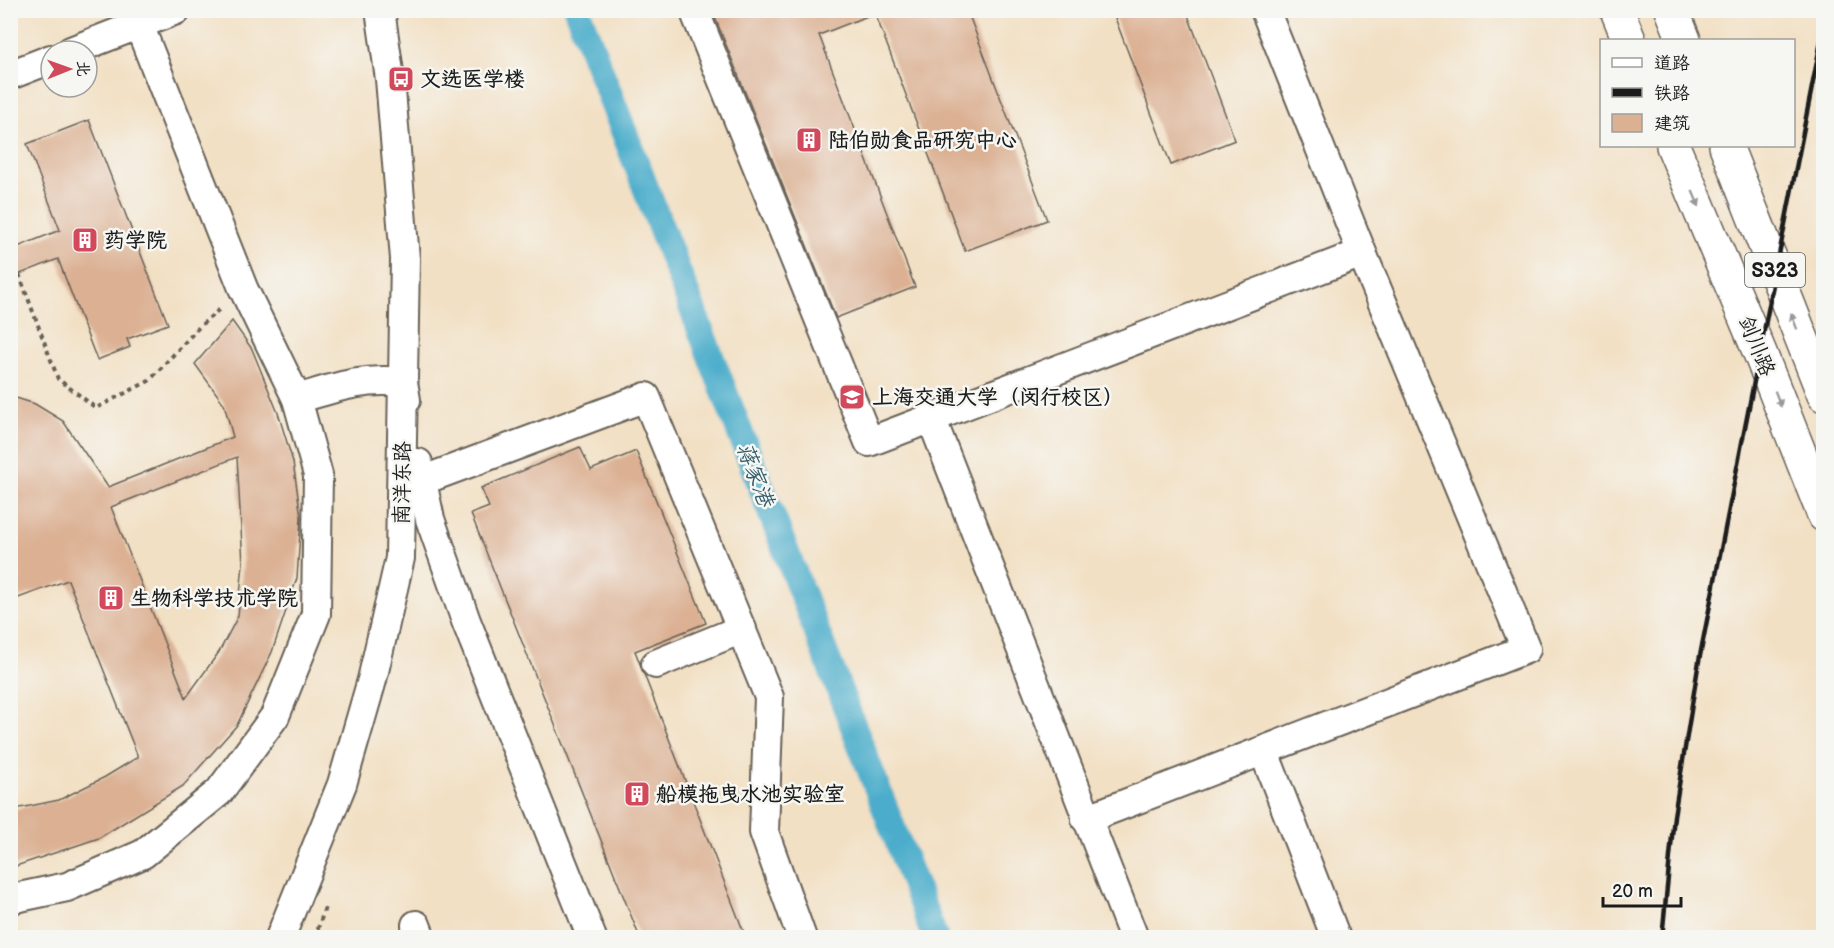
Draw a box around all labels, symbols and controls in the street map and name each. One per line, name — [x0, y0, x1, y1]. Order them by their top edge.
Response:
north arrow — [39, 39, 99, 99]
legend — [1600, 39, 1795, 147]
text: 道路 — [1654, 53, 1690, 74]
text: 北 — [73, 61, 92, 77]
bus stop icon: 文选医学楼 — [386, 64, 416, 94]
place label: 文选医学楼 — [420, 67, 525, 92]
text: 铁路 — [1654, 83, 1690, 104]
text: 建筑 — [1654, 113, 1690, 134]
building icon: 陆伯勋食品研究中心 — [794, 125, 824, 155]
place label: 陆伯勋食品研究中心 — [828, 128, 1017, 153]
one-way arrow — [1691, 191, 1700, 208]
building icon: 药学院 — [70, 225, 100, 255]
place label: 药学院 — [104, 228, 167, 253]
road number: S323 — [1745, 253, 1805, 287]
one-way arrow — [1789, 311, 1799, 329]
street label: 剑川路 — [1733, 312, 1780, 380]
school or university icon: 上海交通大学（闵行校区） — [837, 382, 867, 412]
place label: 上海交通大学（闵行校区） — [872, 385, 1124, 410]
one-way arrow — [1774, 390, 1783, 408]
water label: 蒋家港 — [730, 439, 780, 512]
street label: 南洋东路 — [389, 441, 416, 525]
building icon: 生物科学技术学院 — [96, 583, 126, 613]
place label: 生物科学技术学院 — [130, 586, 298, 611]
building icon: 船模拖曳水池实验室 — [622, 779, 652, 809]
place label: 船模拖曳水池实验室 — [656, 782, 845, 807]
scale bar — [1603, 870, 1681, 908]
text: 20 m — [1612, 881, 1653, 902]

